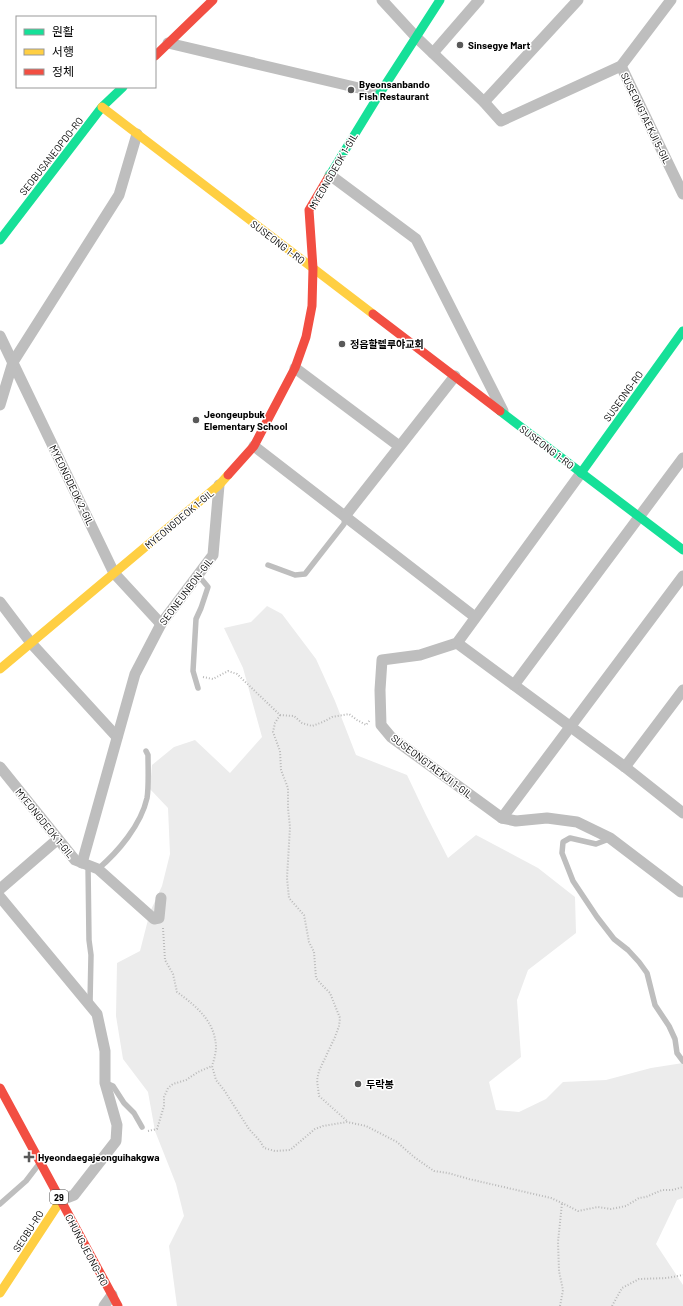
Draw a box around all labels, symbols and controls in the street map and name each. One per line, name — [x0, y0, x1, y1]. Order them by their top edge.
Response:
legend — [16, 16, 156, 88]
text: 원활 — [52, 24, 74, 38]
place label: Sinsegye Mart — [468, 39, 530, 51]
marker: Sinsegye Mart — [455, 40, 465, 50]
text: 서행 — [52, 44, 74, 58]
text: 정체 — [52, 64, 74, 78]
street label: SUSEONGTAEKJI 5-GIL — [619, 70, 674, 166]
place label: Byeonsanbando Fish Restaurant — [359, 78, 430, 102]
marker: Byeonsanbando Fish Restaurant — [346, 85, 356, 95]
street label: SEOBUSANEOPDO-RO — [17, 114, 85, 198]
street label: MYEONGDEOK 1-GIL — [306, 130, 360, 211]
street label: SUSEONG 1-RO — [248, 218, 308, 266]
place label: 정읍할렐루야교회 — [350, 338, 424, 350]
marker: 정읍할렐루야교회 — [337, 339, 347, 349]
street label: SUSEONG-RO — [601, 368, 645, 424]
place label: Jeongeupbuk Elementary School — [204, 408, 287, 432]
marker: Jeongeupbuk Elementary School — [191, 415, 201, 425]
street label: SUSEONG 1-RO — [517, 423, 577, 471]
street label: MYEONGDEOK 2-GIL — [47, 443, 97, 528]
street label: MYEONGDEOK 1-GIL — [142, 486, 216, 551]
street label: SEONEUNBON-GIL — [157, 555, 215, 627]
street label: SUSEONGTAEKJI 1-GIL — [389, 732, 475, 801]
street label: MYEONGDEOK 1-GIL — [13, 786, 77, 861]
place label: 두락봉 — [366, 1078, 394, 1090]
marker: 두락봉 — [353, 1079, 363, 1089]
marker: Hyeondaegajeonguihakgwa — [23, 1151, 35, 1163]
place label: Hyeondaegajeonguihakgwa — [38, 1151, 159, 1163]
road number: 29 — [50, 1190, 68, 1204]
street label: SEOBU-RO — [10, 1208, 46, 1254]
street label: CHUNGJEONG-RO — [63, 1212, 111, 1288]

